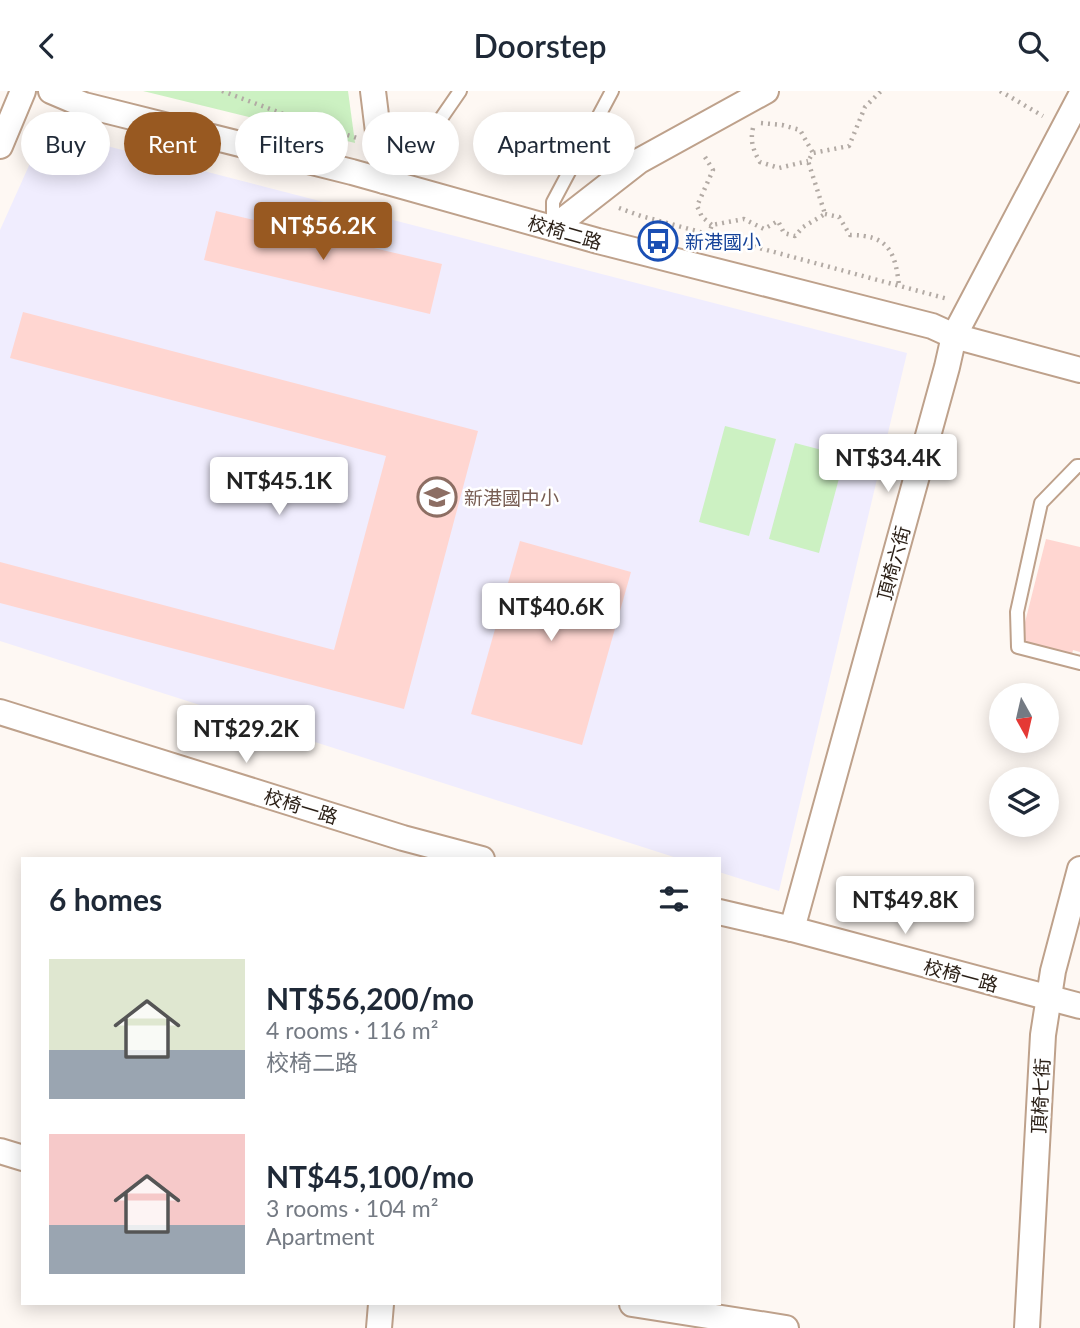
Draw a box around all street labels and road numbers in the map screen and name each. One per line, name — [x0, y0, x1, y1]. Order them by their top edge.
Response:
street label: 校椅二路 — [525, 210, 605, 254]
street label: 頂椅六街 — [872, 523, 914, 603]
street label: 校椅一路 — [261, 784, 341, 828]
street label: 校椅一路 — [921, 954, 1001, 996]
street label: 頂椅七街 — [1027, 1057, 1053, 1135]

